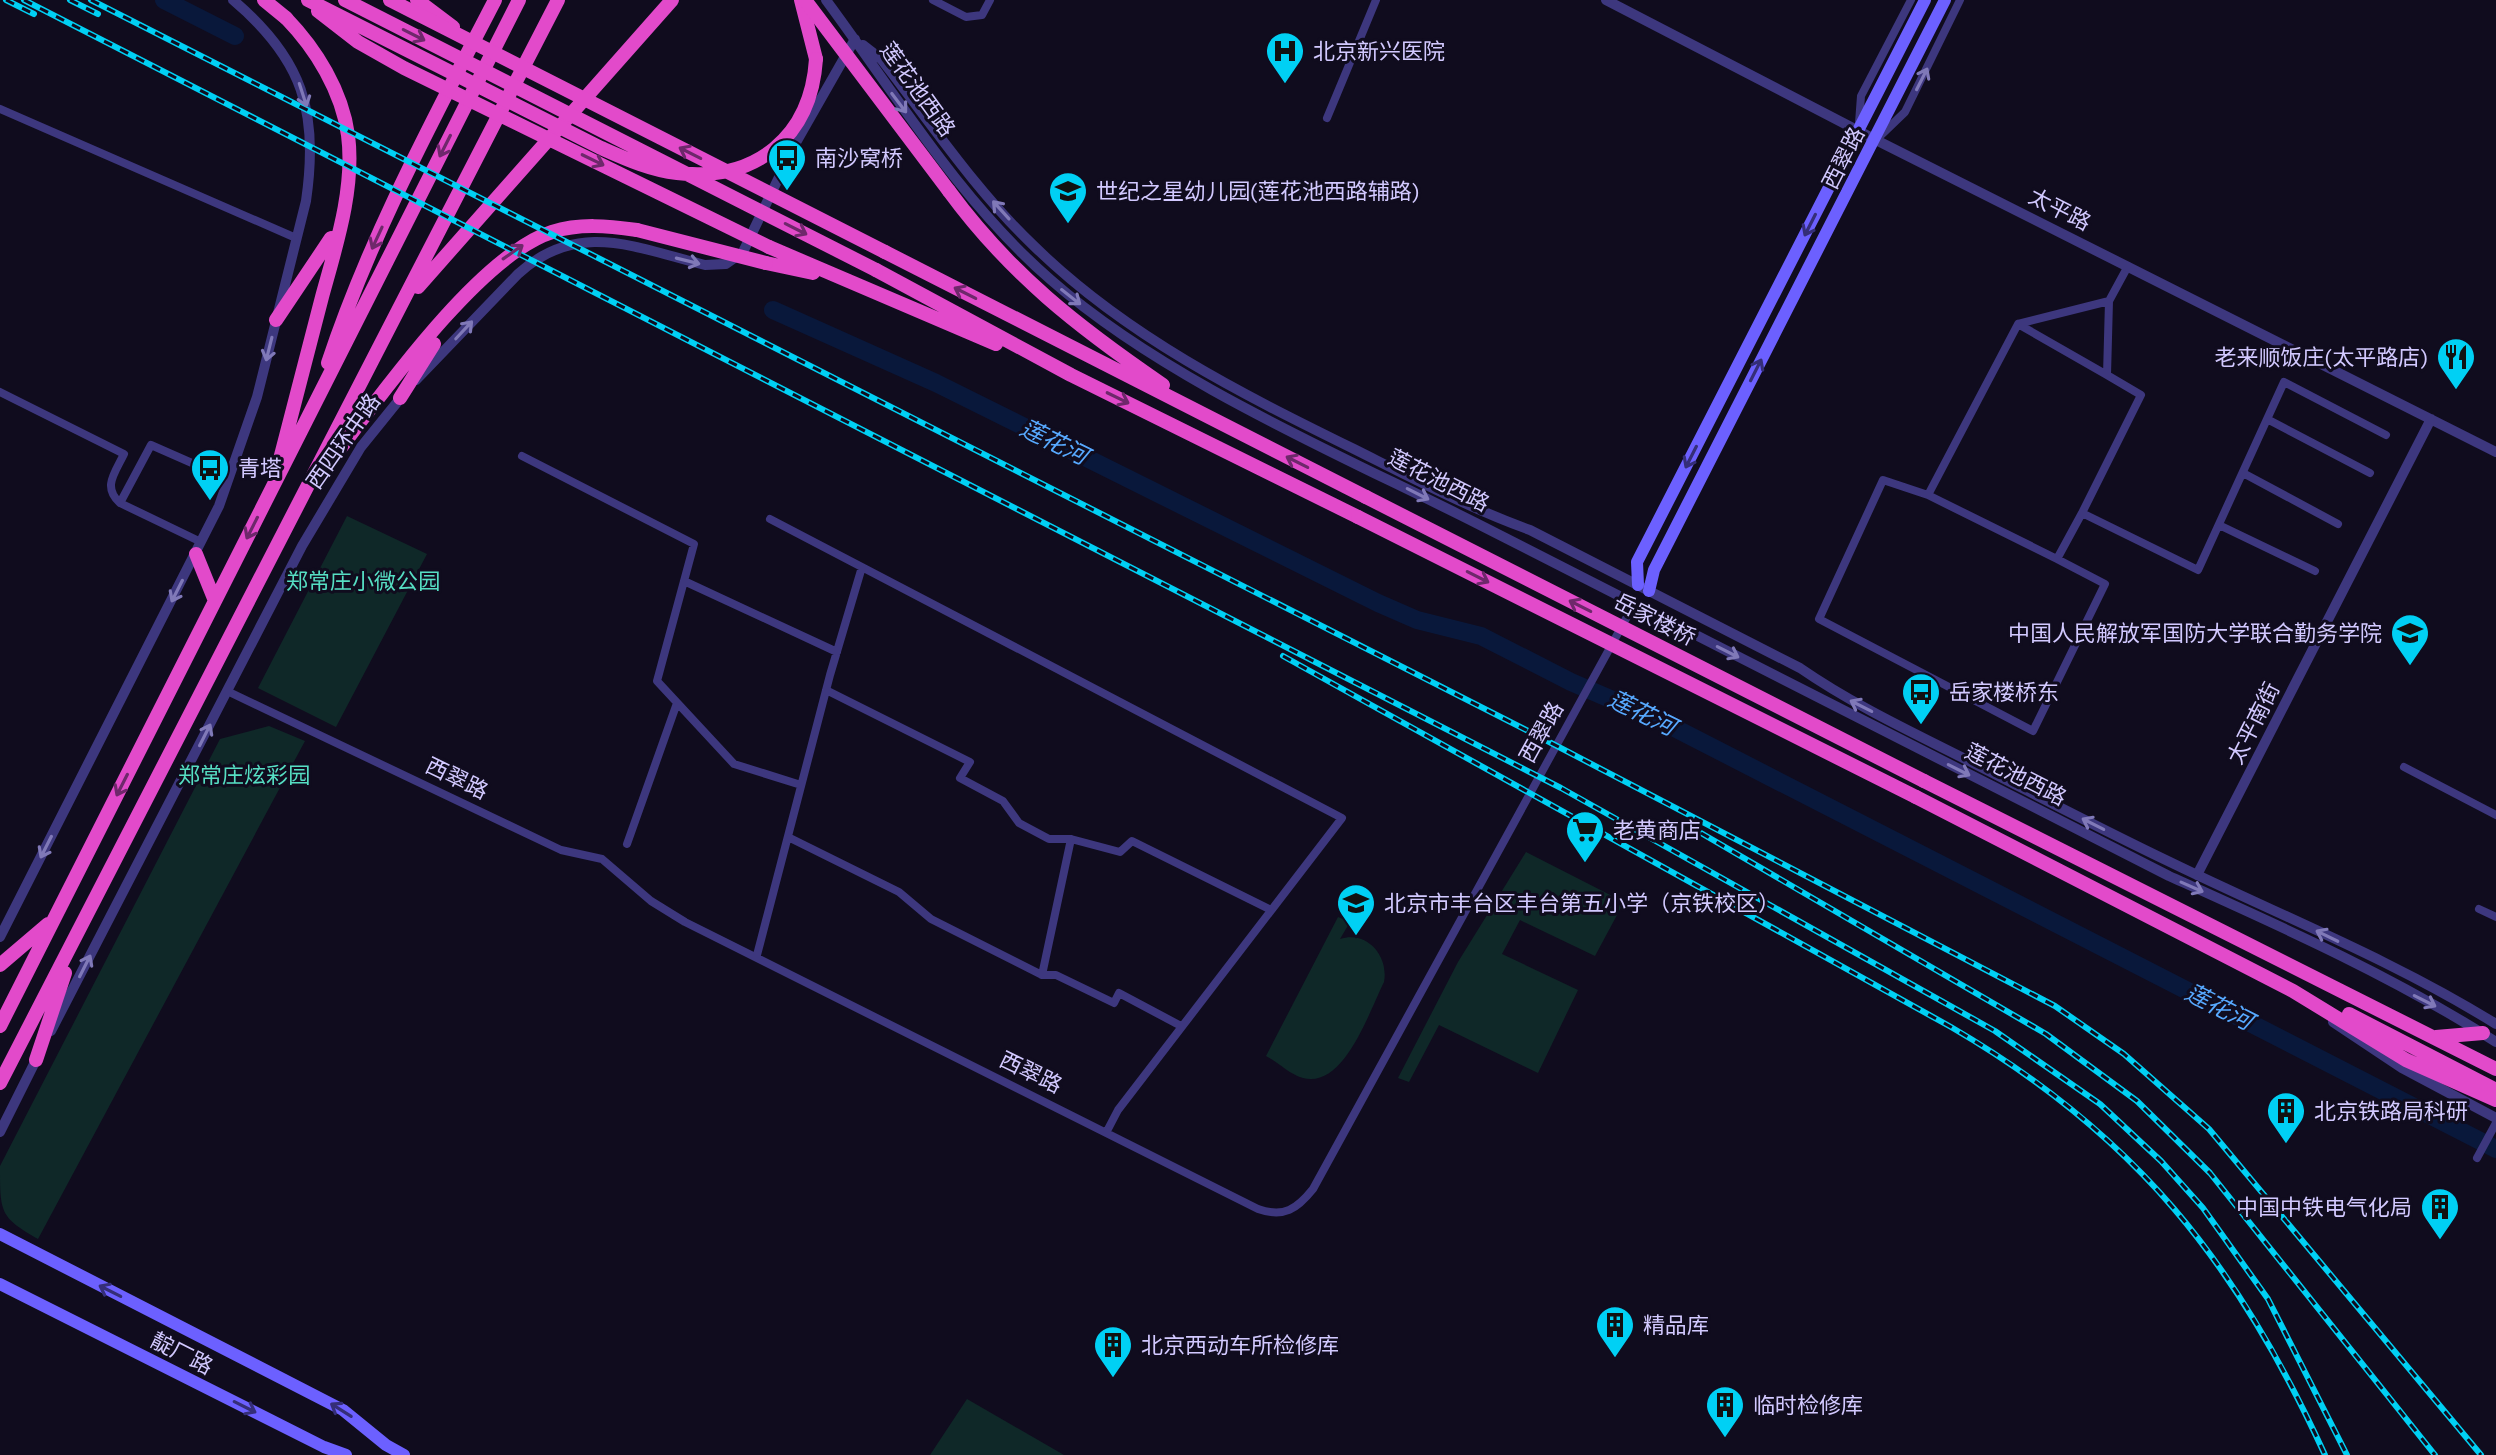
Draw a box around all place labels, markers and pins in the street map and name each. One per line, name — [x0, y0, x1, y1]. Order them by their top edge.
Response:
hospital icon: 北京新兴医院 — [1264, 30, 1306, 85]
place label: 北京新兴医院 — [1313, 39, 1445, 64]
bus stop icon: 南沙窝桥 — [766, 137, 808, 192]
place label: 南沙窝桥 — [815, 146, 903, 171]
school or university icon: 世纪之星幼儿园(莲花池西路辅路) — [1047, 170, 1089, 225]
place label: 世纪之星幼儿园(莲花池西路辅路) — [1096, 179, 1419, 204]
restaurant icon: 老来顺饭庄(太平路店) — [2435, 336, 2477, 391]
place label: 老来顺饭庄(太平路店) — [2215, 345, 2428, 370]
bus stop icon: 青塔 — [189, 447, 231, 502]
place label: 青塔 — [238, 456, 282, 481]
school or university icon: 中国人民解放军国防大学联合勤务学院 — [2389, 612, 2431, 667]
place label: 中国人民解放军国防大学联合勤务学院 — [2008, 621, 2382, 646]
bus stop icon: 岳家楼桥东 — [1900, 671, 1942, 726]
place label: 岳家楼桥东 — [1949, 680, 2059, 705]
supermarket icon: 老黄商店 — [1564, 809, 1606, 864]
place label: 老黄商店 — [1613, 818, 1701, 843]
school or university icon: 北京市丰台区丰台第五小学（京铁校区） — [1335, 882, 1377, 937]
place label: 北京市丰台区丰台第五小学（京铁校区） — [1384, 891, 1780, 916]
building icon: 北京铁路局科研 — [2265, 1090, 2307, 1145]
place label: 北京铁路局科研 — [2314, 1099, 2468, 1124]
building icon: 中国中铁电气化局 — [2419, 1186, 2461, 1241]
place label: 中国中铁电气化局 — [2236, 1195, 2412, 1220]
building icon: 精品库 — [1594, 1304, 1636, 1359]
place label: 精品库 — [1643, 1313, 1709, 1338]
building icon: 北京西动车所检修库 — [1092, 1324, 1134, 1379]
place label: 北京西动车所检修库 — [1141, 1333, 1339, 1358]
building icon: 临时检修库 — [1704, 1384, 1746, 1439]
place label: 临时检修库 — [1753, 1393, 1863, 1418]

